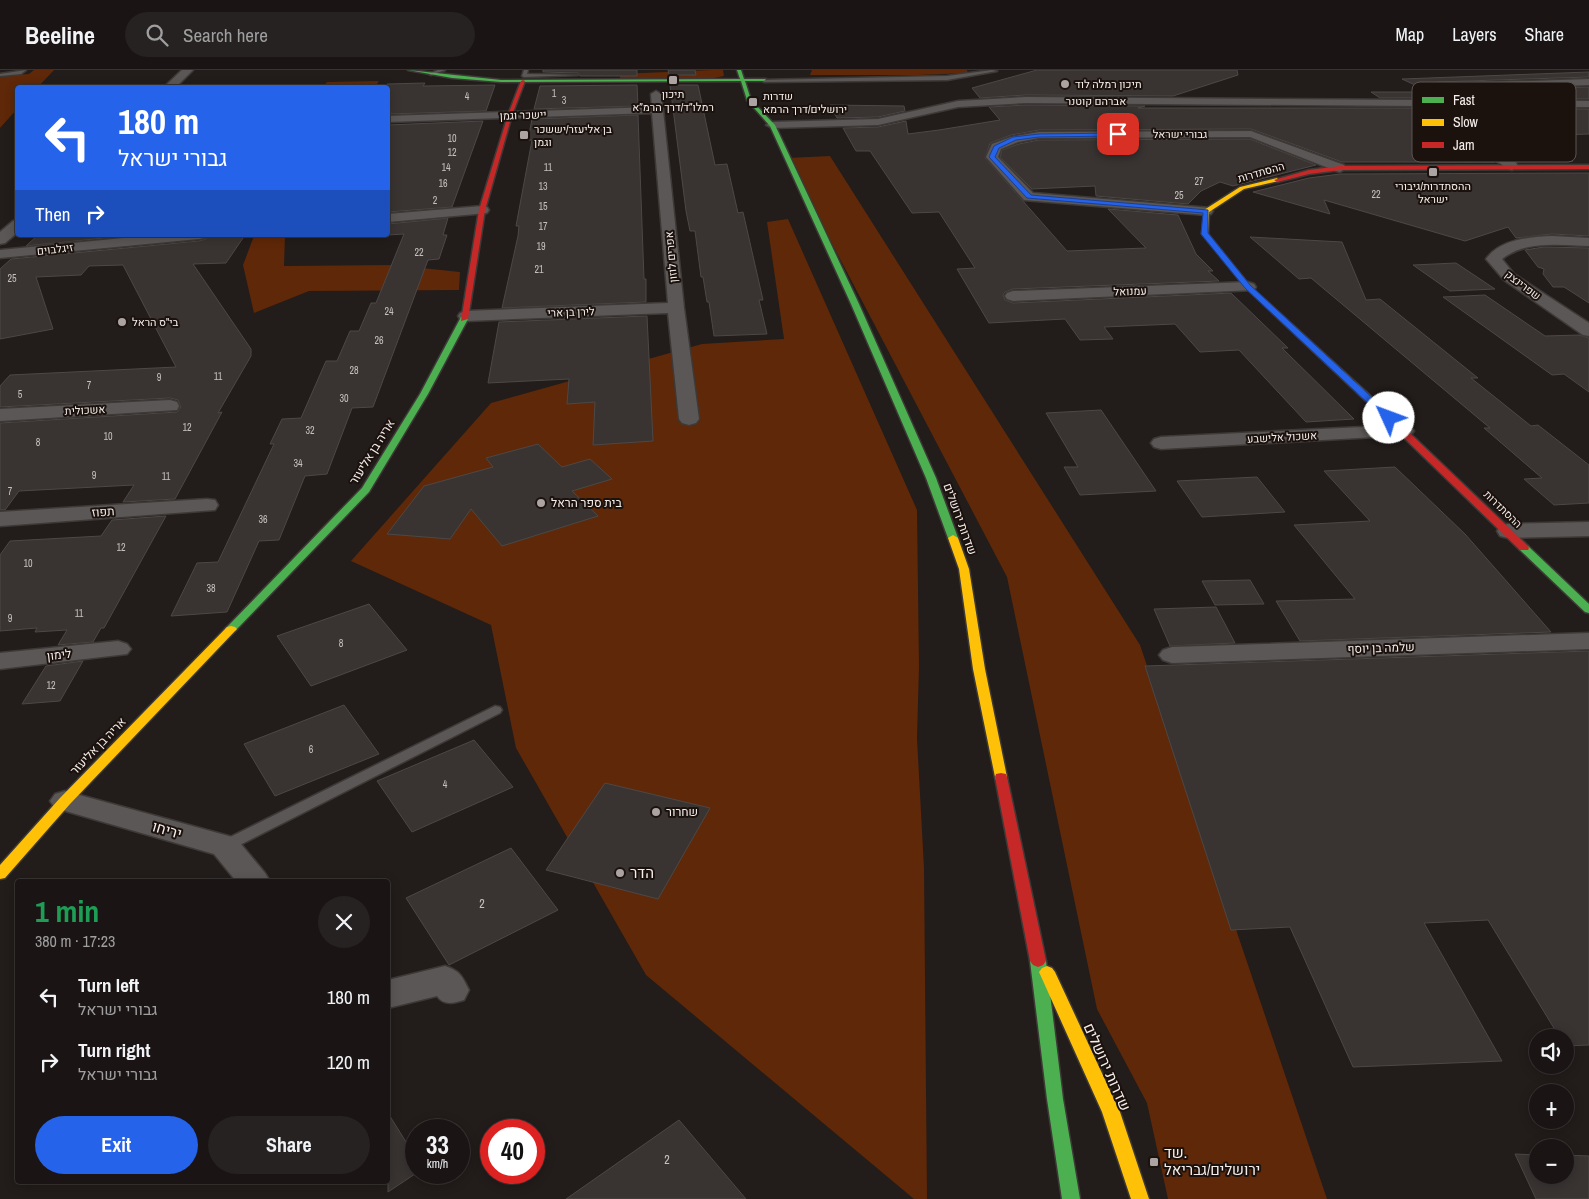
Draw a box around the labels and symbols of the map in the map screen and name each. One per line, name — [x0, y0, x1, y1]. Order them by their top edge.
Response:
marker: תיכון רמלו״ד/דרך הרמ״א — [667, 74, 679, 86]
place label: תיכון רמלה לוד — [1075, 77, 1142, 91]
marker: תיכון רמלה לוד — [1059, 78, 1071, 90]
legend — [1412, 82, 1576, 162]
house number: 1 — [552, 87, 557, 100]
place label: תיכון רמלו״ד/דרך הרמ״א — [632, 87, 714, 114]
place label: שדרות ירושלים/דרך הרמא — [763, 89, 847, 116]
house number: 4 — [465, 90, 470, 103]
text: Fast — [1453, 91, 1475, 109]
house number: 3 — [562, 94, 567, 107]
street label: אברהם קוטנר — [1066, 94, 1126, 108]
marker: שדרות ירושלים/דרך הרמא — [747, 96, 759, 108]
street label: יישכר וגמן — [499, 107, 547, 123]
pin — [1097, 113, 1139, 155]
text: Slow — [1453, 113, 1479, 131]
place label: בן אליעזר/יששכר וגמן — [534, 122, 612, 149]
street label: גבורי ישראל — [1153, 127, 1207, 141]
marker: בן אליעזר/יששכר וגמן — [518, 129, 530, 141]
house number: 10 — [447, 132, 457, 145]
text: Jam — [1453, 136, 1475, 154]
house number: 12 — [447, 146, 457, 159]
street label: ההסתדרות — [1236, 159, 1286, 185]
house number: 14 — [441, 161, 451, 174]
house number: 11 — [544, 161, 553, 174]
marker: ההסתדרות/גיבורי ישראל — [1427, 166, 1439, 178]
house number: 27 — [1194, 175, 1204, 188]
house number: 16 — [438, 177, 448, 190]
place label: ההסתדרות/גיבורי ישראל — [1395, 179, 1471, 206]
house number: 13 — [538, 180, 548, 193]
house number: 22 — [1371, 188, 1381, 201]
house number: 25 — [1174, 189, 1184, 202]
house number: 2 — [433, 194, 438, 207]
house number: 15 — [538, 200, 548, 213]
house number: 17 — [538, 220, 548, 233]
street label: אפרים לוזון — [662, 231, 680, 283]
street label: זיגלבוים — [36, 240, 74, 258]
house number: 19 — [536, 240, 546, 253]
house number: 22 — [414, 246, 424, 259]
house number: 21 — [534, 263, 544, 276]
street label: שפרינצק — [1502, 267, 1544, 303]
house number: 25 — [7, 272, 17, 285]
street label: עמנואל — [1113, 283, 1147, 299]
street label: לירן בן ארי — [547, 304, 595, 320]
house number: 24 — [384, 305, 394, 318]
place label: בי"ס הראל — [132, 315, 179, 329]
marker: בי"ס הראל — [116, 316, 128, 328]
house number: 26 — [374, 334, 384, 347]
house number: 28 — [349, 364, 359, 377]
house number: 11 — [214, 370, 223, 383]
house number: 9 — [157, 371, 162, 384]
house number: 7 — [87, 379, 92, 392]
house number: 5 — [18, 388, 23, 401]
position arrow — [1362, 391, 1414, 443]
house number: 30 — [339, 392, 349, 405]
street label: אשכולית — [64, 402, 106, 418]
street label: אריה בן אליעזר — [346, 416, 399, 488]
house number: 12 — [182, 421, 192, 434]
house number: 32 — [305, 424, 315, 437]
street label: אשכול אלישבע — [1247, 428, 1317, 446]
house number: 10 — [103, 430, 113, 443]
house number: 8 — [36, 436, 41, 449]
house number: 34 — [293, 457, 303, 470]
house number: 9 — [92, 469, 97, 482]
house number: 11 — [162, 470, 171, 483]
street label: שדרות ירושלים — [940, 481, 980, 557]
house number: 7 — [8, 485, 13, 498]
street label: ההסתדרות — [1481, 487, 1525, 531]
place label: בית ספר הראל — [551, 495, 622, 511]
marker: בית ספר הראל — [535, 497, 547, 509]
street label: תפוז — [91, 503, 115, 521]
house number: 36 — [258, 513, 268, 526]
house number: 12 — [116, 541, 126, 554]
house number: 10 — [23, 557, 33, 570]
house number: 38 — [206, 582, 216, 595]
house number: 11 — [75, 607, 84, 620]
house number: 9 — [8, 612, 13, 625]
house number: 8 — [339, 637, 344, 650]
street label: שלמה בן יוסף — [1347, 639, 1415, 657]
street label: לימון — [46, 646, 72, 664]
house number: 12 — [46, 679, 56, 692]
street label: אריה בן אליעזר — [67, 714, 130, 778]
house number: 6 — [309, 743, 314, 756]
house number: 4 — [443, 778, 448, 791]
place label: שחרור — [666, 804, 698, 820]
marker: שחרור — [650, 806, 662, 818]
street label: יריחו — [150, 815, 184, 844]
place label: הדר — [630, 862, 654, 883]
marker: הדר — [614, 867, 626, 879]
house number: 2 — [479, 896, 485, 912]
street label: שדרות ירושלים — [1079, 1019, 1136, 1114]
speed limit sign: 40 — [480, 1119, 545, 1184]
place label: שד. ירושלים/גבריאל — [1164, 1142, 1260, 1180]
house number: 2 — [664, 1152, 670, 1168]
marker: שד. ירושלים/גבריאל — [1148, 1156, 1160, 1168]

